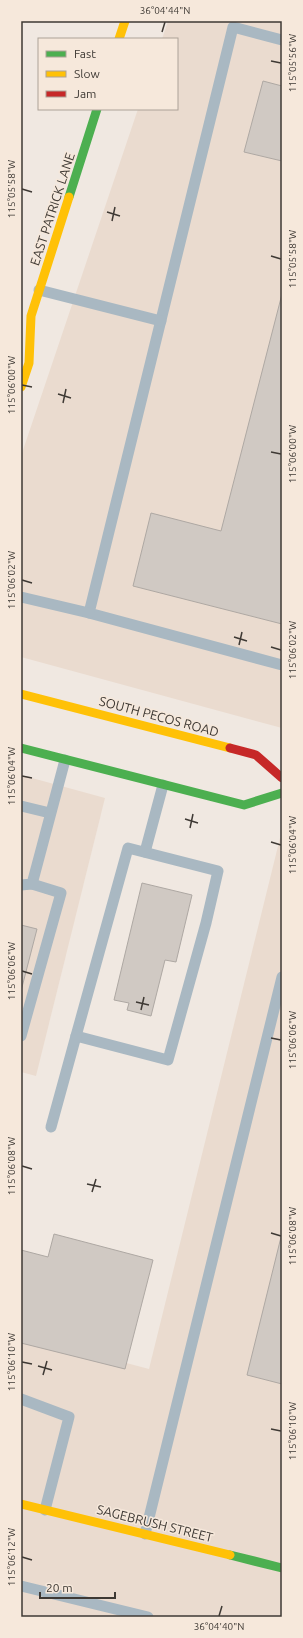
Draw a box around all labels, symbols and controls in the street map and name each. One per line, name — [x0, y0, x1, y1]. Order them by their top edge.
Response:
text: 36°04'44"N — [140, 5, 190, 16]
text: 115°05'56"W — [287, 34, 298, 92]
legend — [38, 38, 178, 110]
text: Fast — [74, 47, 96, 60]
text: Slow — [74, 67, 100, 80]
text: Jam — [74, 87, 96, 100]
street label: EAST PATRICK LANE — [27, 151, 77, 267]
text: 115°05'58"W — [6, 160, 17, 218]
text: 115°05'58"W — [287, 230, 298, 288]
text: 115°06'00"W — [6, 356, 17, 414]
text: 115°06'00"W — [287, 425, 298, 483]
text: 115°06'02"W — [6, 551, 17, 609]
text: 115°06'02"W — [287, 621, 298, 679]
street label: SOUTH PECOS ROAD — [98, 693, 220, 739]
text: 115°06'04"W — [6, 747, 17, 805]
text: 115°06'04"W — [287, 816, 298, 874]
text: 115°06'06"W — [6, 942, 17, 1000]
text: 115°06'06"W — [287, 1011, 298, 1069]
text: 115°06'08"W — [6, 1137, 17, 1195]
text: 115°06'08"W — [287, 1207, 298, 1265]
text: 115°06'10"W — [6, 1333, 17, 1391]
text: 115°06'10"W — [287, 1402, 298, 1460]
street label: SAGEBRUSH STREET — [96, 1502, 214, 1544]
text: 115°06'12"W — [6, 1528, 17, 1586]
scale bar — [40, 1574, 115, 1600]
text: 20 m — [46, 1581, 73, 1594]
text: 36°04'40"N — [194, 1621, 244, 1632]

